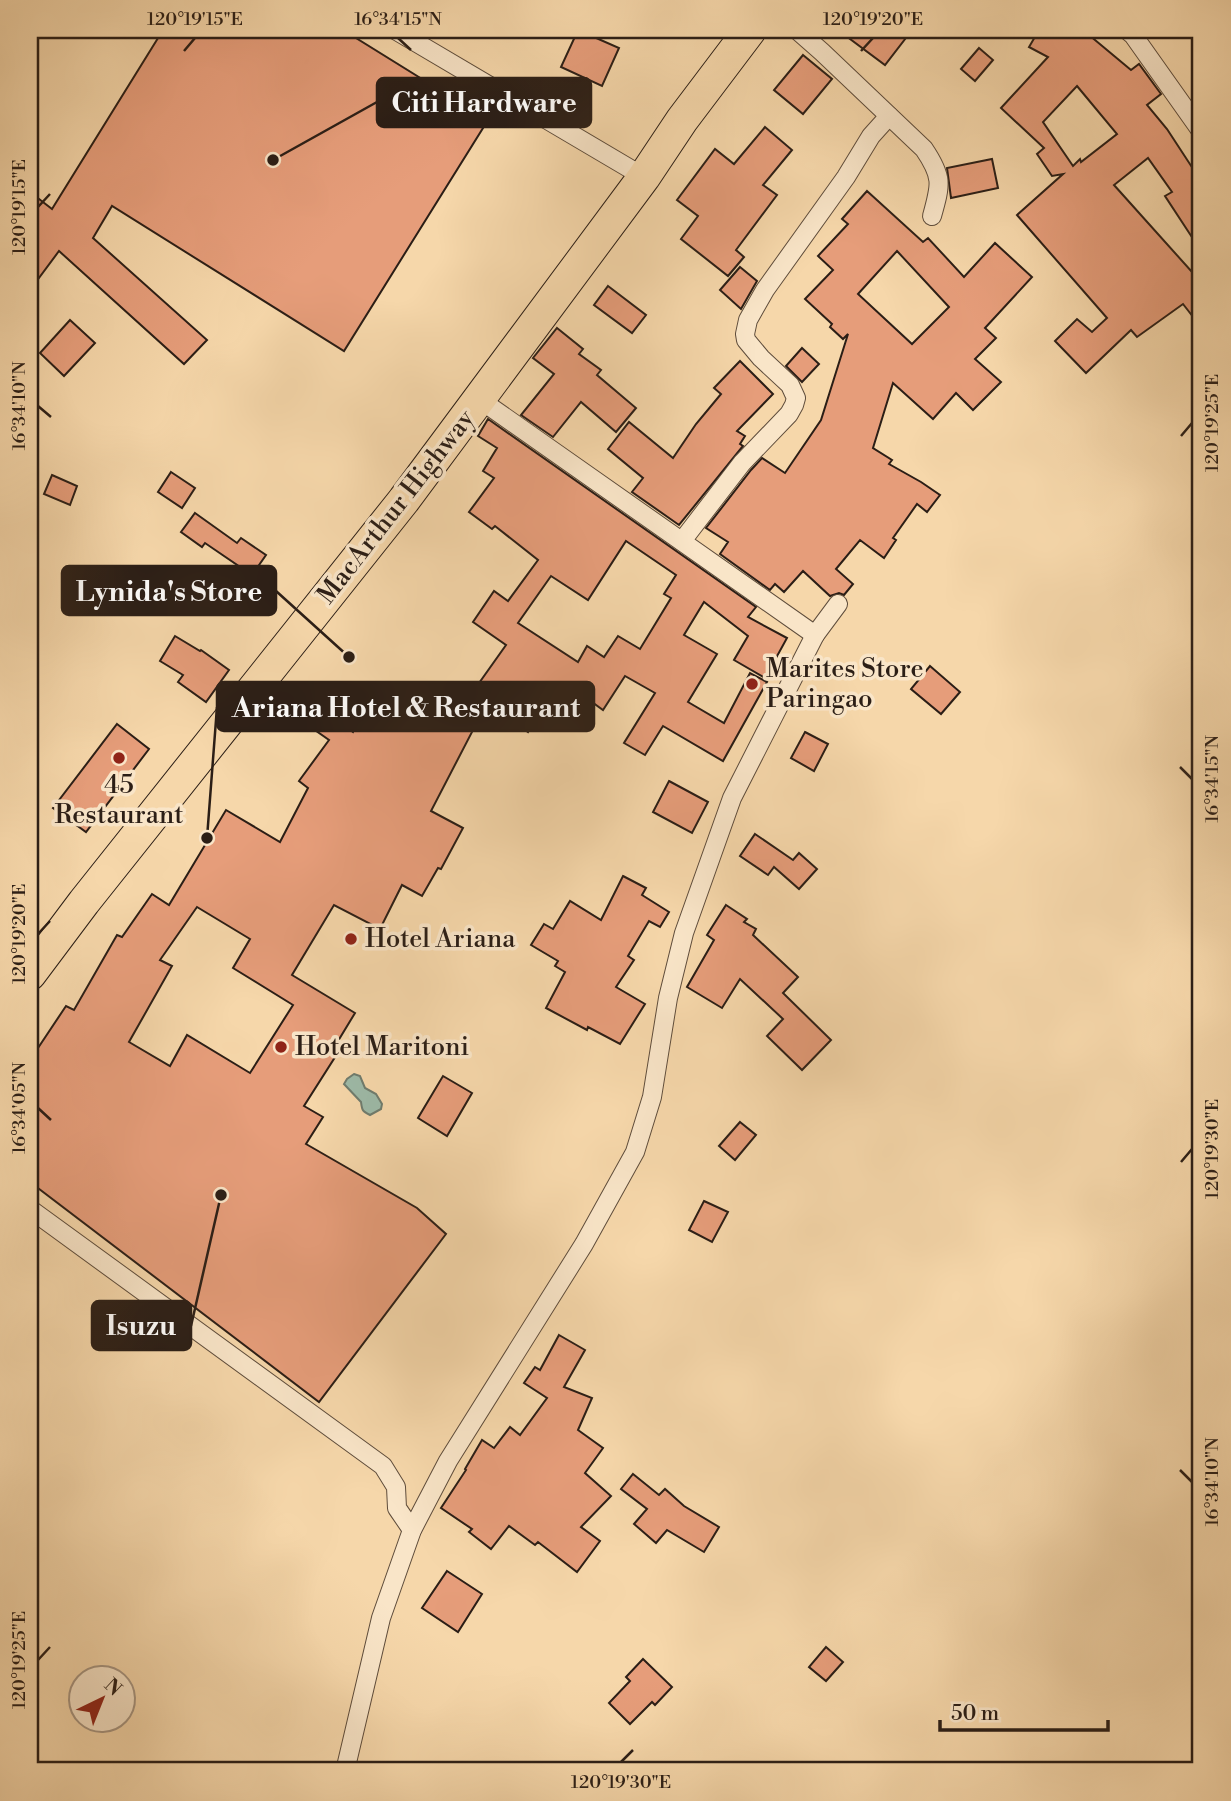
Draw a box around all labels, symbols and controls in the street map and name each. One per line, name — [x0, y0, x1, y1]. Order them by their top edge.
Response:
text: 120°19'15"E — [147, 8, 243, 31]
text: 16°34'15"N — [354, 8, 442, 31]
text: 120°19'20"E — [823, 8, 923, 31]
callout: Citi Hardware — [377, 78, 591, 127]
text: Citi Hardware — [391, 86, 577, 121]
text: 120°19'15"E — [8, 159, 31, 255]
text: 16°34'10"N — [8, 361, 31, 451]
text: 120°19'25"E — [1201, 374, 1224, 472]
street label: MacArthur Highway — [310, 403, 482, 610]
callout: Lynida's Store — [62, 566, 276, 615]
text: Lynida's Store — [76, 575, 262, 610]
place label: Marites Store Paringao — [766, 653, 924, 715]
marker: Marites Store Paringao — [744, 676, 760, 692]
callout: Ariana Hotel & Restaurant — [217, 682, 594, 731]
text: Ariana Hotel & Restaurant — [231, 691, 581, 726]
text: 16°34'15"N — [1201, 735, 1224, 823]
marker: 45 Restaurant — [111, 750, 127, 766]
place label: 45 Restaurant — [54, 769, 184, 831]
text: 120°19'20"E — [8, 884, 31, 984]
place label: Hotel Ariana — [365, 923, 516, 955]
marker: Hotel Ariana — [343, 931, 359, 947]
place label: Hotel Maritoni — [295, 1031, 469, 1063]
marker: Hotel Maritoni — [273, 1039, 289, 1055]
text: 16°34'05"N — [8, 1061, 31, 1154]
text: 120°19'30"E — [1201, 1099, 1224, 1199]
callout: Isuzu — [92, 1301, 191, 1350]
text: Isuzu — [106, 1309, 176, 1344]
text: 16°34'10"N — [1201, 1437, 1224, 1527]
text: 120°19'25"E — [8, 1611, 31, 1709]
north arrow — [66, 1664, 136, 1734]
text: N — [99, 1673, 127, 1701]
scale bar — [940, 1689, 1108, 1733]
text: 50 m — [951, 1701, 999, 1727]
text: 120°19'30"E — [571, 1771, 671, 1794]

